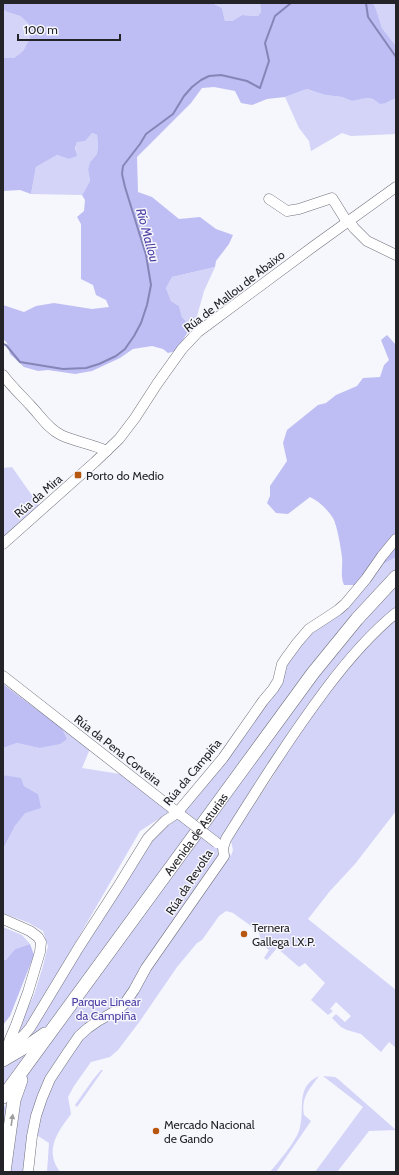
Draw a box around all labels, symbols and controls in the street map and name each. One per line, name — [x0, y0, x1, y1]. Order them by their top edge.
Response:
scale bar — [18, 16, 120, 42]
text: 100 m — [24, 22, 58, 37]
water label: Río Mallou — [133, 206, 163, 264]
street label: Rúa de Mallou de Abaixo — [181, 247, 288, 335]
place label: Porto do Medio — [86, 468, 164, 483]
marker: Porto do Medio — [73, 470, 83, 480]
street label: Rúa da Mira — [11, 471, 65, 521]
street label: Rúa da Pena Corveira — [71, 711, 165, 789]
street label: Rúa da Campiña — [160, 735, 224, 808]
street label: Avenida de Asturias — [160, 790, 231, 878]
street label: Rúa da Revolta — [162, 846, 216, 918]
place label: Ternera Gallega l.X.P. — [252, 920, 315, 949]
marker: Ternera Gallega l.X.P. — [239, 929, 249, 939]
park label: Parque Linear da Campiña — [72, 994, 141, 1023]
one-way arrow — [9, 1113, 15, 1126]
place label: Mercado Nacional de Gando — [164, 1117, 255, 1146]
marker: Mercado Nacional de Gando — [151, 1126, 161, 1136]

